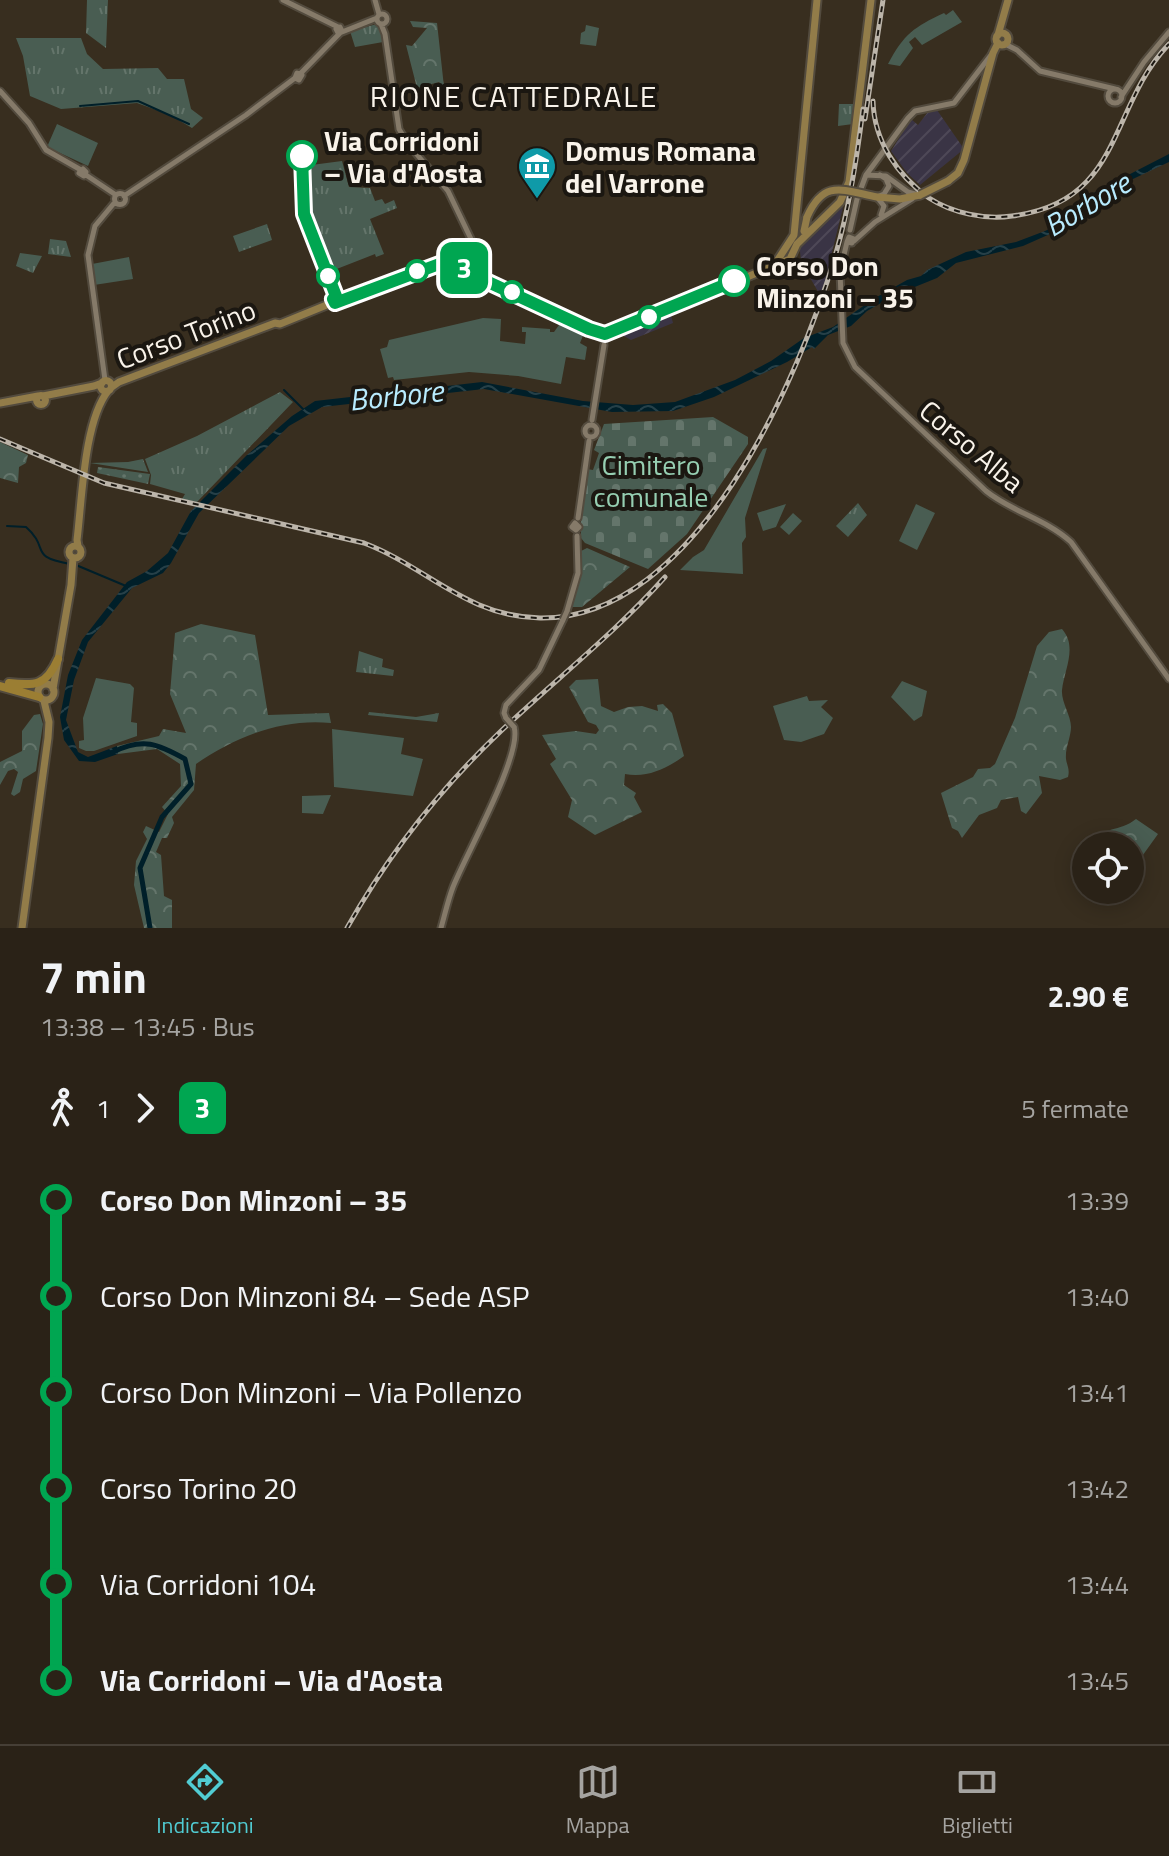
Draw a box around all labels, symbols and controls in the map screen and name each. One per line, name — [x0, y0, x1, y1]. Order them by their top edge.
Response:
district label: RIONE CATTEDRALE — [370, 73, 658, 119]
place label: Via Corridoni – Via d'Aosta — [324, 119, 482, 194]
place label: Domus Romana del Varrone — [565, 129, 756, 204]
marker: Via Corridoni – Via d'Aosta — [287, 141, 317, 171]
museum icon: Domus Romana del Varrone — [516, 145, 558, 200]
water label: Borbore — [1035, 159, 1141, 248]
line badge: 3 — [438, 242, 490, 294]
place label: Corso Don Minzoni – 35 — [756, 244, 914, 319]
text: 3 — [456, 246, 472, 289]
unlabelled marker — [406, 260, 428, 282]
unlabelled marker — [317, 265, 339, 287]
marker: Corso Don Minzoni – 35 — [719, 266, 749, 296]
unlabelled marker — [501, 281, 523, 303]
street label: Corso Torino — [110, 288, 262, 380]
unlabelled marker — [638, 306, 660, 328]
water label: Borbore — [347, 367, 447, 423]
street label: Corso Alba — [910, 389, 1034, 503]
park label: Cimitero comunale — [594, 443, 708, 518]
map controls — [1072, 832, 1144, 904]
button: locate — [1072, 832, 1144, 904]
text: 7 min — [40, 943, 147, 1010]
text: 2.90 € — [1048, 973, 1129, 1019]
text: 13:38 – 13:45 · Bus — [40, 1007, 255, 1046]
icon: walk — [40, 1086, 84, 1130]
icon: forward — [123, 1086, 167, 1130]
text: 3 — [195, 1086, 210, 1129]
text: 1 — [96, 1089, 111, 1128]
text: 5 fermate — [1021, 1089, 1129, 1128]
text: Corso Don Minzoni – 35 — [100, 1177, 407, 1223]
text: 13:39 — [1065, 1181, 1129, 1220]
text: Corso Don Minzoni 84 – Sede ASP — [100, 1273, 530, 1319]
text: 13:40 — [1065, 1277, 1129, 1316]
text: Corso Don Minzoni – Via Pollenzo — [100, 1369, 522, 1415]
text: 13:41 — [1065, 1373, 1129, 1412]
text: Corso Torino 20 — [100, 1465, 297, 1511]
text: 13:42 — [1065, 1469, 1129, 1508]
text: Via Corridoni 104 — [100, 1561, 316, 1607]
text: 13:44 — [1065, 1565, 1129, 1604]
text: Via Corridoni – Via d'Aosta — [100, 1657, 443, 1703]
text: 13:45 — [1065, 1661, 1129, 1700]
tab: Indicazioni — [156, 1760, 254, 1842]
tab: Mappa — [566, 1760, 630, 1842]
tab: Biglietti — [942, 1760, 1013, 1842]

